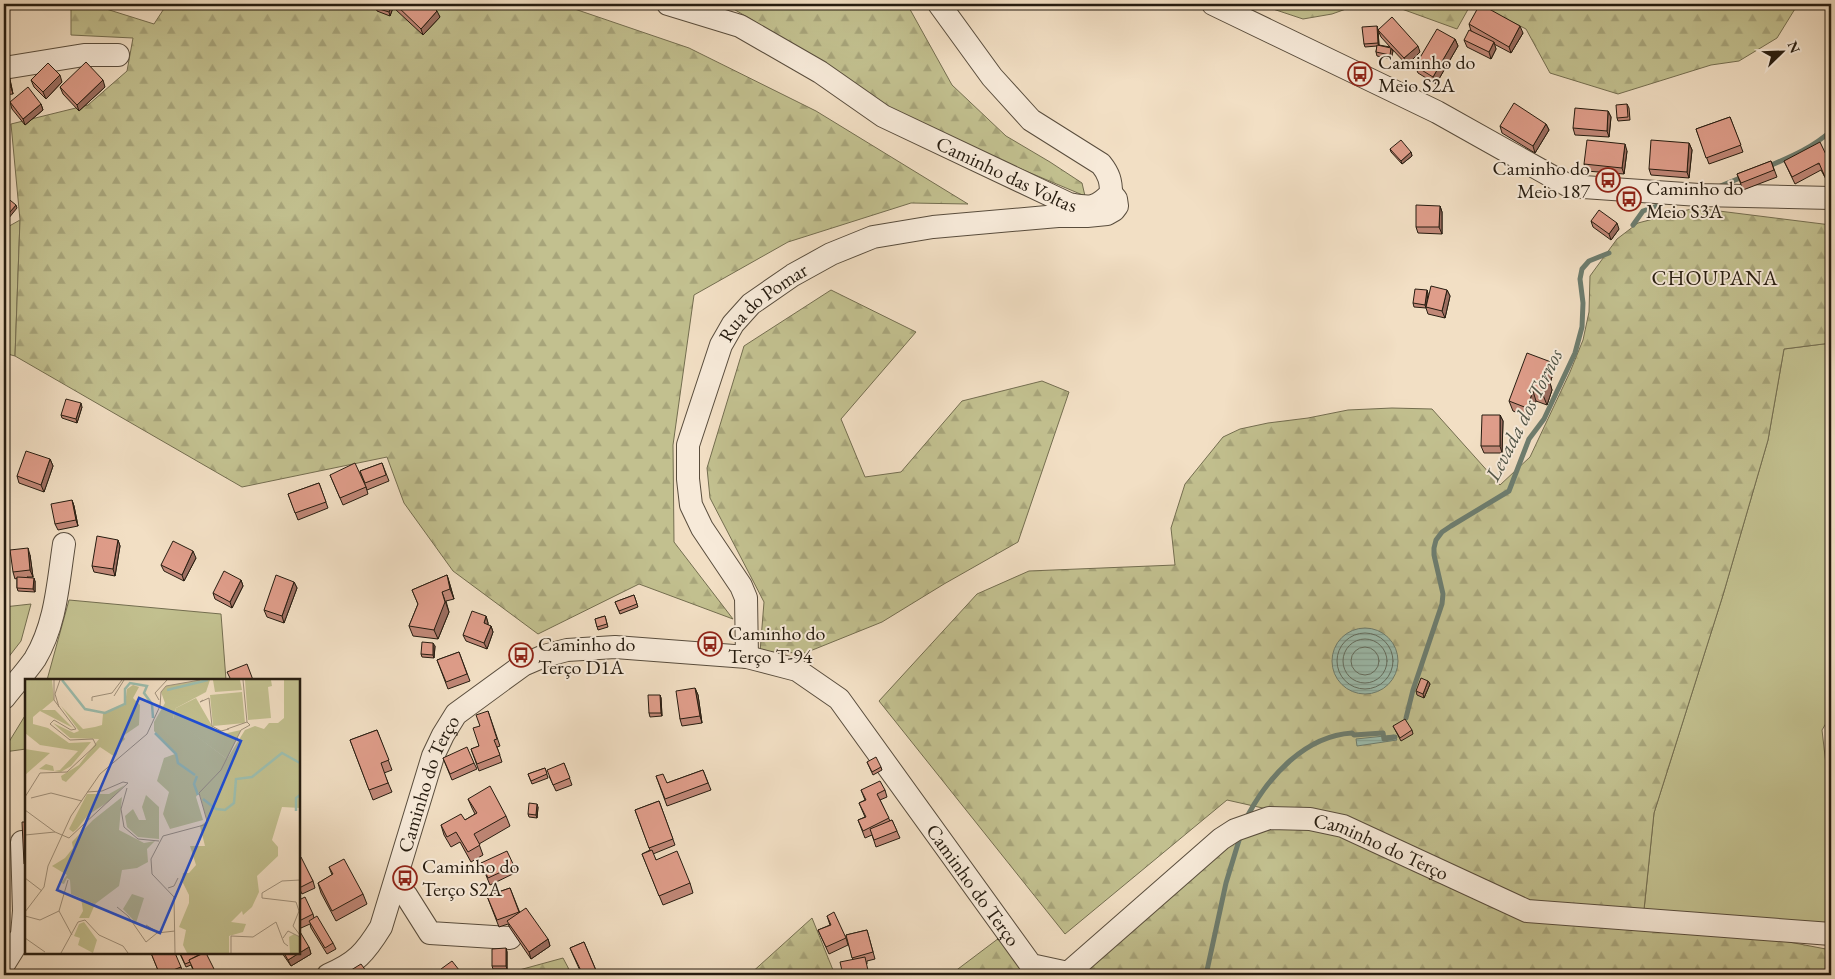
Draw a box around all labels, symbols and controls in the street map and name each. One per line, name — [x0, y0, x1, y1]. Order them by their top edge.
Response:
north arrow — [1758, 28, 1808, 78]
text: N — [1783, 38, 1805, 56]
place label: Caminho do Meio S2A — [1378, 49, 1476, 98]
bus stop icon: Caminho do Meio S2A — [1347, 61, 1373, 87]
street label: Caminho das Voltas — [932, 130, 1079, 218]
place label: Caminho do Meio 187 — [1493, 155, 1590, 204]
bus stop icon: Caminho do Meio 187 — [1595, 167, 1621, 193]
place label: Caminho do Meio S3A — [1646, 175, 1744, 224]
bus stop icon: Caminho do Meio S3A — [1616, 186, 1642, 212]
street label: Rua do Pomar — [713, 256, 812, 347]
district label: CHOUPANA — [1652, 264, 1778, 291]
water label: Levada dos Tornos — [1478, 344, 1569, 486]
place label: Caminho do Terço T-94 — [728, 620, 826, 669]
place label: Caminho do Terço D1A — [538, 631, 636, 680]
bus stop icon: Caminho do Terço T-94 — [697, 631, 723, 657]
bus stop icon: Caminho do Terço D1A — [508, 642, 534, 668]
inset map — [25, 679, 300, 954]
street label: Caminho do Terço — [391, 710, 465, 856]
street label: Caminho do Terço — [1311, 807, 1453, 886]
street label: Caminho do Terço — [920, 819, 1026, 951]
place label: Caminho do Terço S2A — [422, 853, 520, 902]
bus stop icon: Caminho do Terço S2A — [392, 865, 418, 891]

